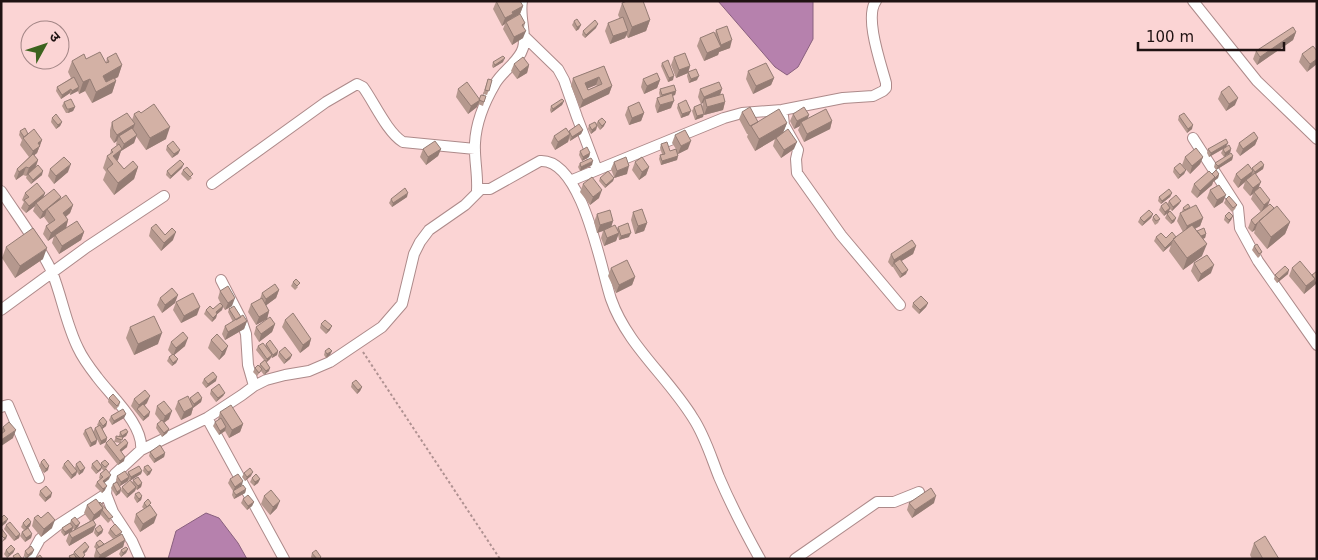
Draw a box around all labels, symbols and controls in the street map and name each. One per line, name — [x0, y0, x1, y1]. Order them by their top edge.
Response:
north arrow — [20, 20, 70, 70]
scale bar — [1138, 20, 1284, 52]
text: उ — [46, 28, 64, 46]
text: 100 m — [1146, 28, 1194, 46]

